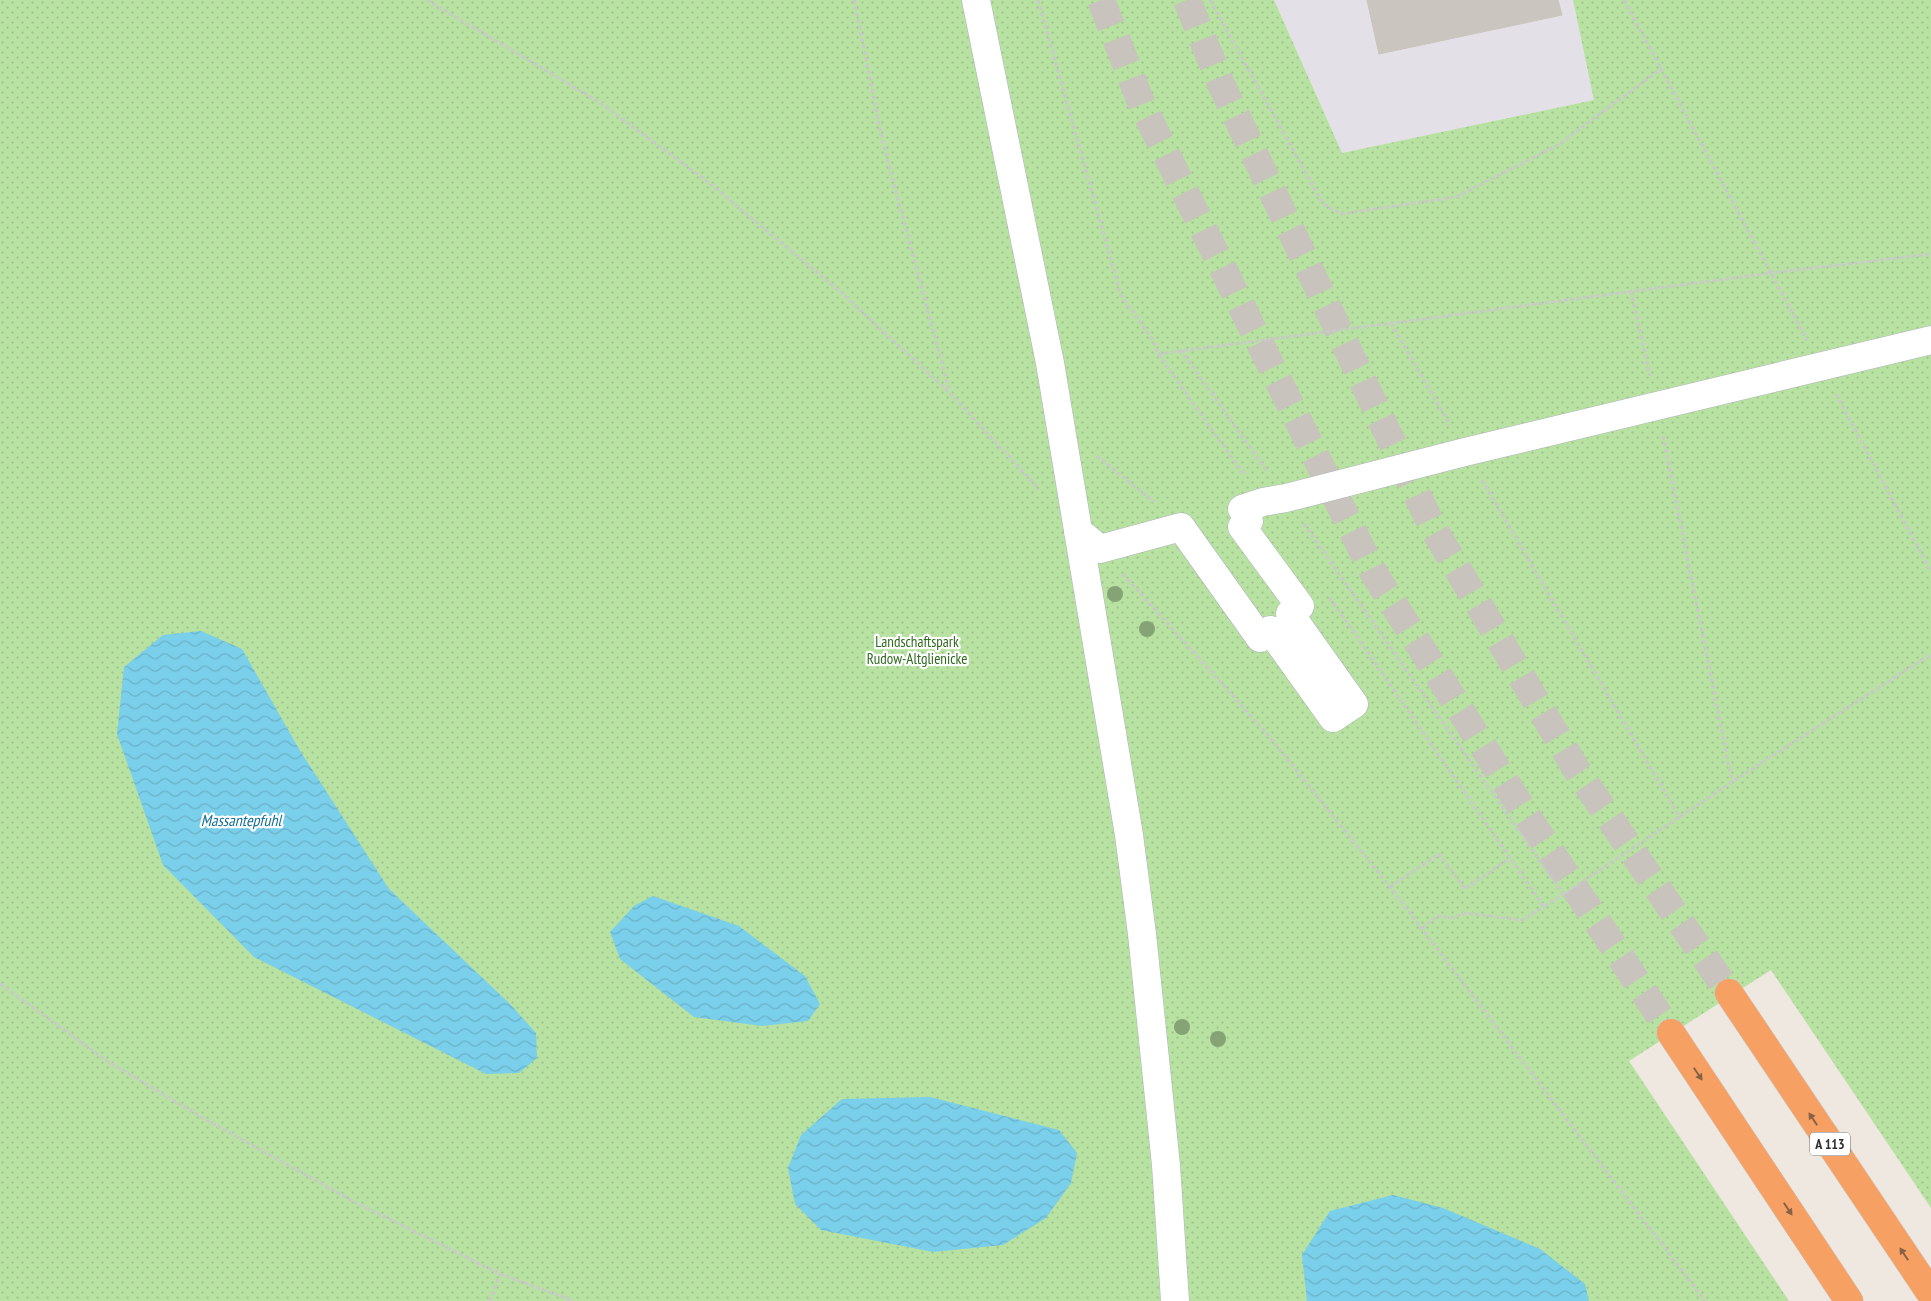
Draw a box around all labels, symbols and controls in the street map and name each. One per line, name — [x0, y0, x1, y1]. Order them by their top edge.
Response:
park label: Landschaftspark Rudow-Altglienicke — [867, 632, 967, 668]
water label: Massantepfuhl — [201, 810, 282, 830]
one-way arrow — [1693, 1067, 1703, 1081]
one-way arrow — [1809, 1112, 1818, 1126]
road number: A 113 — [1810, 1132, 1850, 1156]
one-way arrow — [1783, 1203, 1793, 1216]
one-way arrow — [1899, 1247, 1909, 1261]

